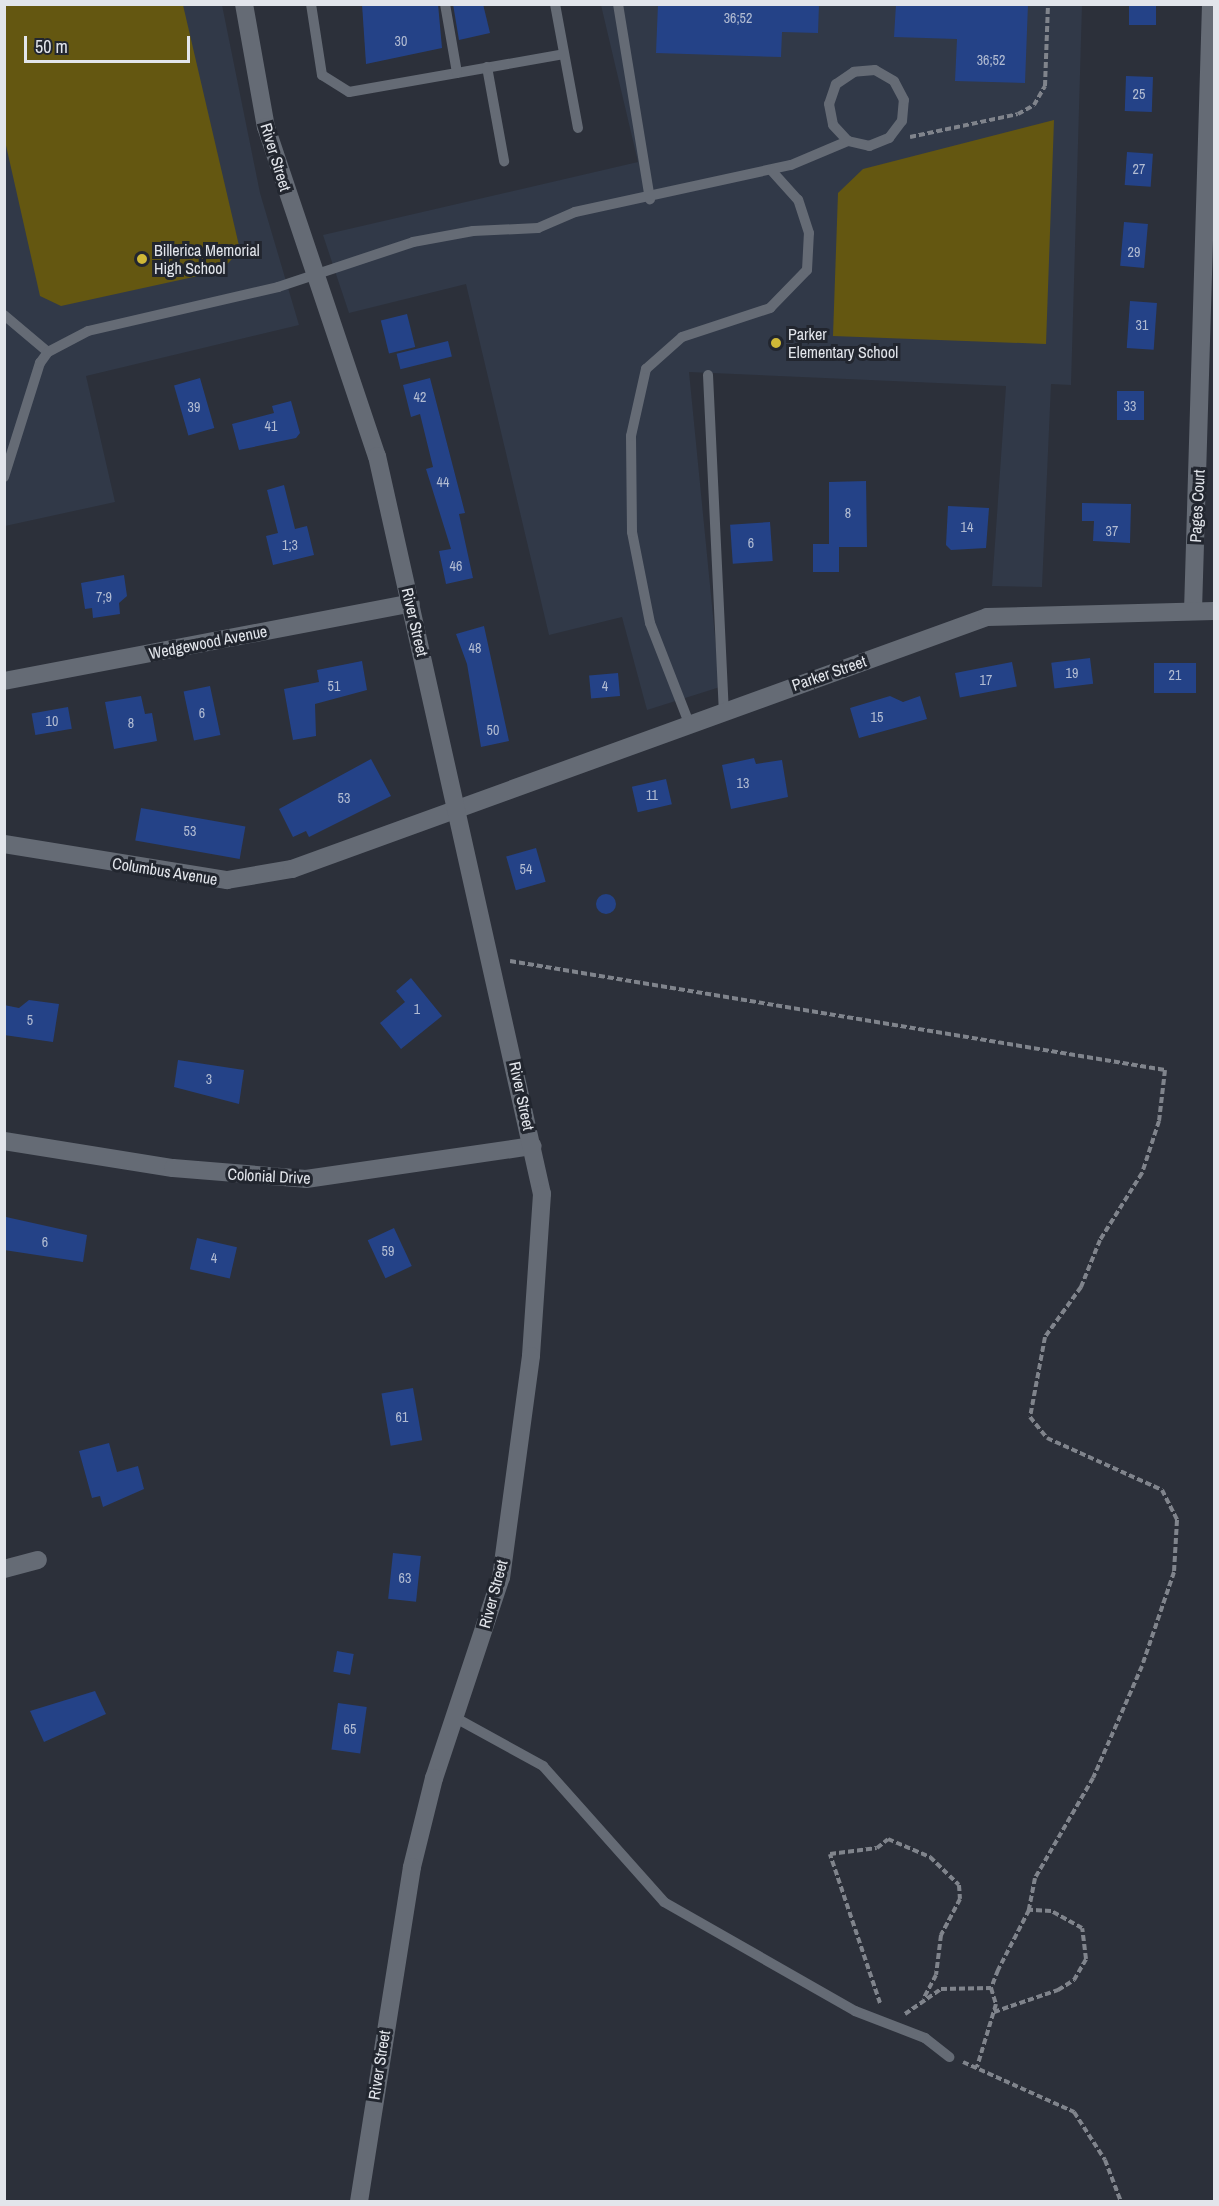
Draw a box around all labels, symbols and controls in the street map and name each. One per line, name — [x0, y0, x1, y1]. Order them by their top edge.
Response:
house number: 36;52 — [724, 10, 752, 26]
scale bar — [27, 24, 194, 62]
house number: 30 — [395, 33, 407, 49]
text: 50 m — [35, 34, 68, 59]
house number: 36;52 — [977, 52, 1005, 68]
house number: 25 — [1133, 86, 1145, 102]
street label: River Street — [257, 121, 295, 193]
house number: 27 — [1133, 161, 1145, 177]
place label: Billerica Memorial High School — [154, 240, 260, 278]
house number: 29 — [1128, 244, 1140, 260]
marker: Billerica Memorial High School — [135, 252, 149, 266]
house number: 31 — [1136, 317, 1148, 333]
place label: Parker Elementary School — [788, 324, 898, 362]
marker: Parker Elementary School — [769, 336, 783, 350]
house number: 42 — [414, 389, 426, 405]
house number: 33 — [1124, 398, 1136, 414]
house number: 39 — [188, 399, 200, 415]
house number: 41 — [265, 418, 277, 434]
street label: Pages Court — [1186, 469, 1208, 543]
house number: 44 — [437, 474, 449, 490]
house number: 8 — [845, 505, 851, 521]
house number: 14 — [961, 519, 973, 535]
house number: 37 — [1106, 523, 1118, 539]
house number: 6 — [748, 535, 754, 551]
house number: 1;3 — [282, 537, 298, 553]
house number: 46 — [450, 558, 462, 574]
street label: River Street — [398, 586, 432, 658]
house number: 7;9 — [96, 589, 112, 605]
street label: Wedgewood Avenue — [147, 621, 269, 663]
house number: 48 — [469, 640, 481, 656]
street label: Parker Street — [789, 651, 869, 695]
house number: 19 — [1066, 665, 1078, 681]
house number: 21 — [1169, 667, 1181, 683]
house number: 17 — [980, 672, 992, 688]
house number: 51 — [328, 678, 340, 694]
house number: 4 — [602, 678, 608, 694]
house number: 6 — [199, 705, 205, 721]
house number: 15 — [871, 709, 883, 725]
house number: 10 — [46, 713, 58, 729]
house number: 8 — [128, 715, 134, 731]
house number: 50 — [487, 722, 499, 738]
house number: 13 — [737, 775, 749, 791]
house number: 11 — [646, 787, 658, 803]
house number: 53 — [338, 790, 350, 806]
house number: 53 — [184, 823, 196, 839]
street label: Columbus Avenue — [111, 853, 219, 889]
house number: 54 — [520, 861, 532, 877]
house number: 1 — [414, 1001, 420, 1017]
house number: 5 — [27, 1012, 33, 1028]
street label: River Street — [505, 1060, 539, 1132]
house number: 3 — [206, 1071, 212, 1087]
street label: Colonial Drive — [227, 1164, 311, 1188]
house number: 6 — [42, 1234, 48, 1250]
house number: 59 — [382, 1243, 394, 1259]
house number: 4 — [211, 1250, 217, 1266]
house number: 61 — [396, 1409, 408, 1425]
street label: River Street — [475, 1558, 511, 1630]
house number: 63 — [399, 1570, 411, 1586]
house number: 65 — [344, 1721, 356, 1737]
street label: River Street — [364, 2029, 394, 2101]

